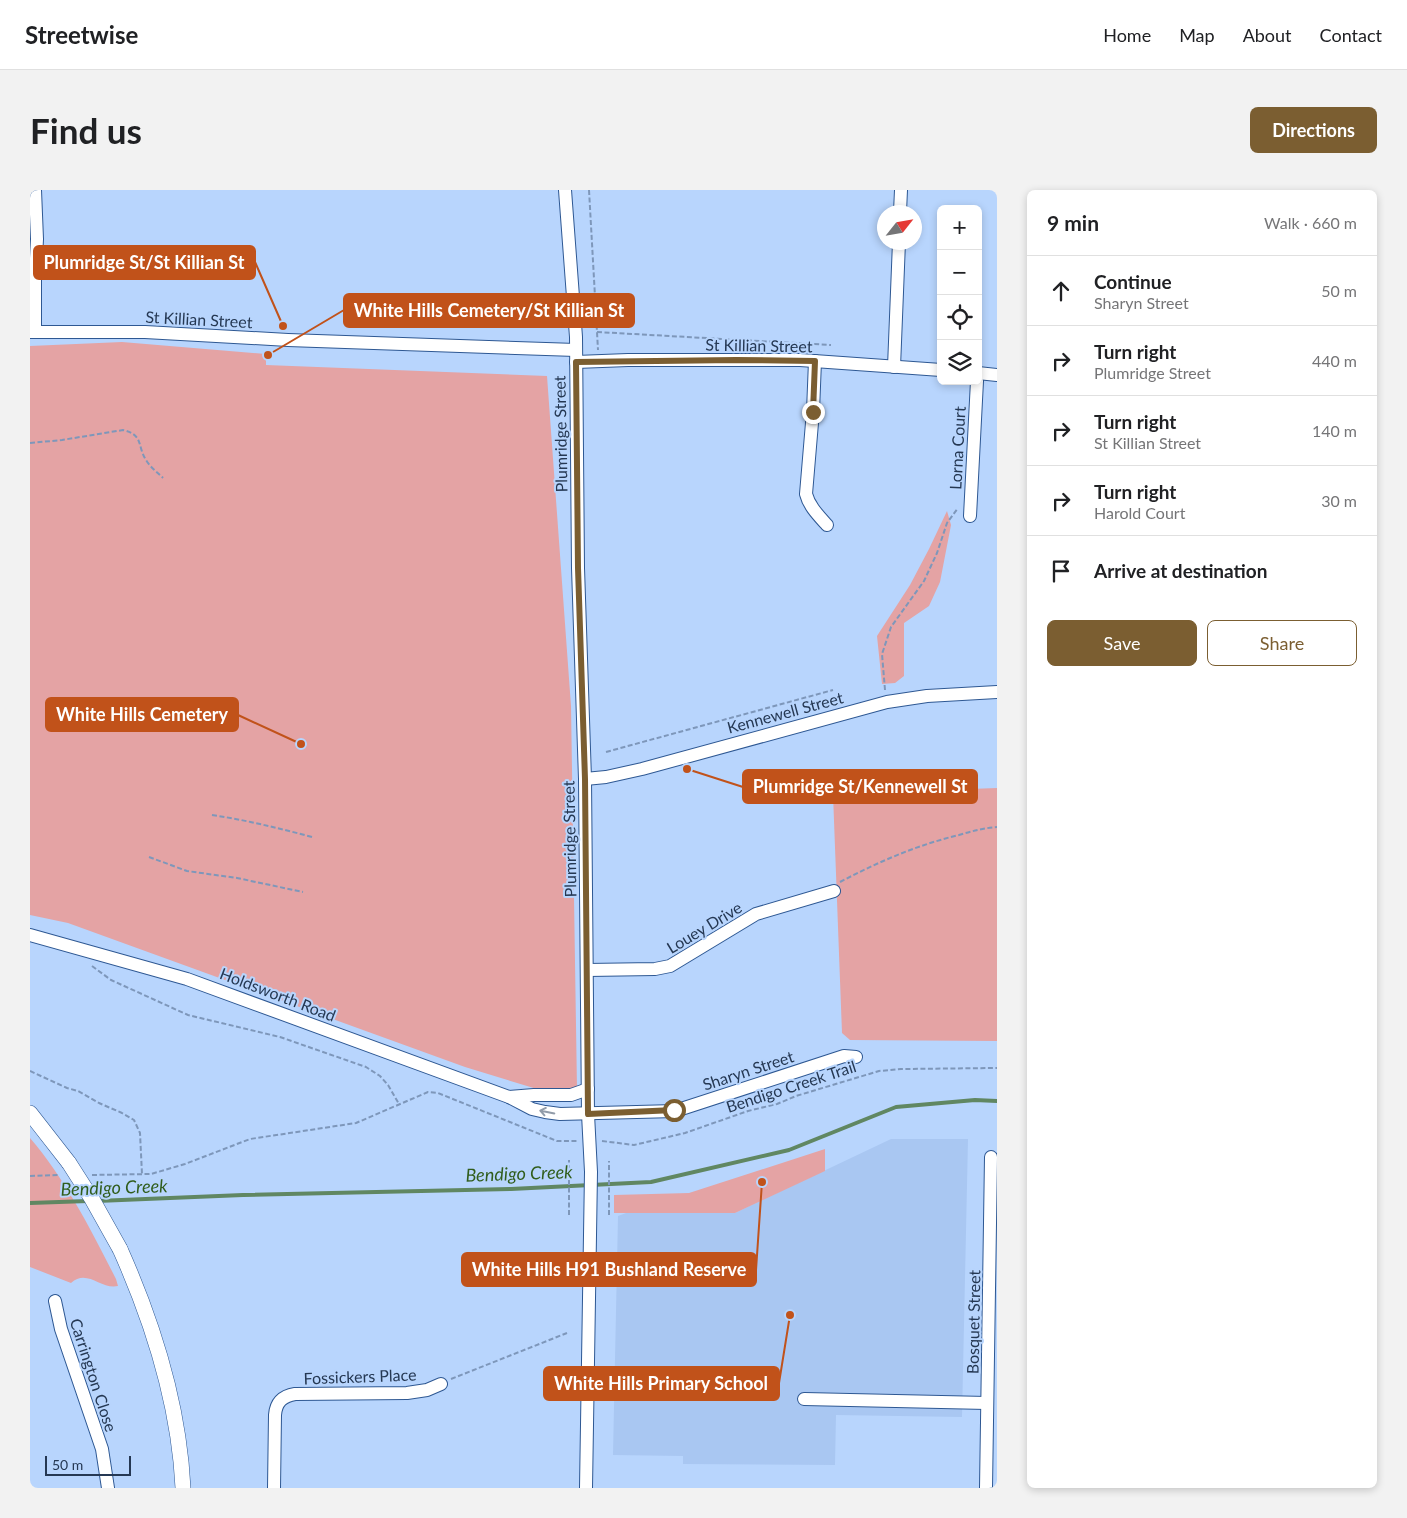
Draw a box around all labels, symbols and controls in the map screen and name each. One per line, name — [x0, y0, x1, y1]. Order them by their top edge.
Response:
text: Streetwise — [25, 20, 138, 49]
text: Home — [1103, 24, 1151, 46]
text: Map — [1179, 24, 1215, 46]
text: About — [1243, 24, 1292, 46]
text: Contact — [1320, 24, 1382, 46]
button: Directions — [1250, 107, 1377, 153]
text: Find us — [30, 109, 142, 151]
north arrow — [877, 205, 922, 250]
map controls — [937, 205, 982, 385]
button: + — [937, 205, 982, 250]
text: 9 min — [1047, 210, 1099, 235]
text: Walk · 660 m — [1264, 213, 1357, 232]
callout: Plumridge St/St Killian St — [34, 246, 255, 279]
button: − — [937, 250, 982, 295]
text: Plumridge St/St Killian St — [43, 251, 245, 273]
text: Continue — [1094, 270, 1172, 293]
icon: ahead — [1047, 277, 1075, 305]
text: 50 m — [1321, 281, 1357, 300]
text: Sharyn Street — [1094, 293, 1189, 312]
callout: White Hills Cemetery/St Killian St — [344, 294, 634, 327]
button: locate — [937, 295, 982, 340]
text: White Hills Cemetery/St Killian St — [354, 299, 625, 321]
street label: St Killian Street — [145, 307, 253, 331]
street label: St Killian Street — [705, 335, 813, 355]
button: layers — [937, 340, 982, 385]
text: Turn right — [1094, 340, 1176, 363]
icon: right — [1047, 347, 1075, 375]
text: 440 m — [1312, 351, 1357, 370]
text: Plumridge Street — [1094, 363, 1211, 382]
street label: Plumridge Street — [549, 375, 571, 493]
route end — [802, 401, 825, 424]
street label: Lorna Court — [945, 406, 969, 490]
text: Turn right — [1094, 410, 1176, 433]
icon: right — [1047, 417, 1075, 445]
text: 140 m — [1312, 421, 1357, 440]
text: St Killian Street — [1094, 433, 1201, 452]
text: Turn right — [1094, 480, 1176, 503]
icon: right — [1047, 487, 1075, 515]
text: 30 m — [1321, 491, 1357, 510]
text: Harold Court — [1094, 503, 1185, 522]
icon: arrive — [1047, 557, 1075, 585]
text: Arrive at destination — [1094, 559, 1267, 582]
button: Save — [1047, 620, 1197, 666]
button: Share — [1207, 620, 1357, 666]
street label: Kennewell Street — [725, 687, 845, 737]
callout: White Hills Cemetery — [46, 698, 238, 731]
text: White Hills Cemetery — [56, 703, 229, 725]
callout: Plumridge St/Kennewell St — [743, 770, 977, 803]
text: Plumridge St/Kennewell St — [753, 775, 968, 797]
street label: Plumridge Street — [558, 780, 580, 898]
street label: Louey Drive — [663, 897, 745, 957]
street label: Holdsworth Road — [218, 963, 338, 1025]
street label: Sharyn Street — [700, 1046, 796, 1094]
street label: Bendigo Creek Trail — [724, 1056, 858, 1116]
route start — [663, 1099, 686, 1122]
one-way arrow — [540, 1107, 556, 1116]
water label: Bendigo Creek — [465, 1160, 573, 1186]
water label: Bendigo Creek — [60, 1174, 168, 1200]
callout: White Hills H91 Bushland Reserve — [462, 1253, 756, 1286]
text: White Hills H91 Bushland Reserve — [472, 1258, 747, 1280]
street label: Bosquet Street — [963, 1269, 983, 1374]
street label: Carrington Close — [67, 1316, 121, 1434]
street label: Fossickers Place — [303, 1365, 417, 1387]
callout: White Hills Primary School — [544, 1367, 779, 1400]
text: White Hills Primary School — [554, 1372, 768, 1394]
scale bar — [45, 1453, 131, 1476]
text: 50 m — [52, 1456, 83, 1473]

